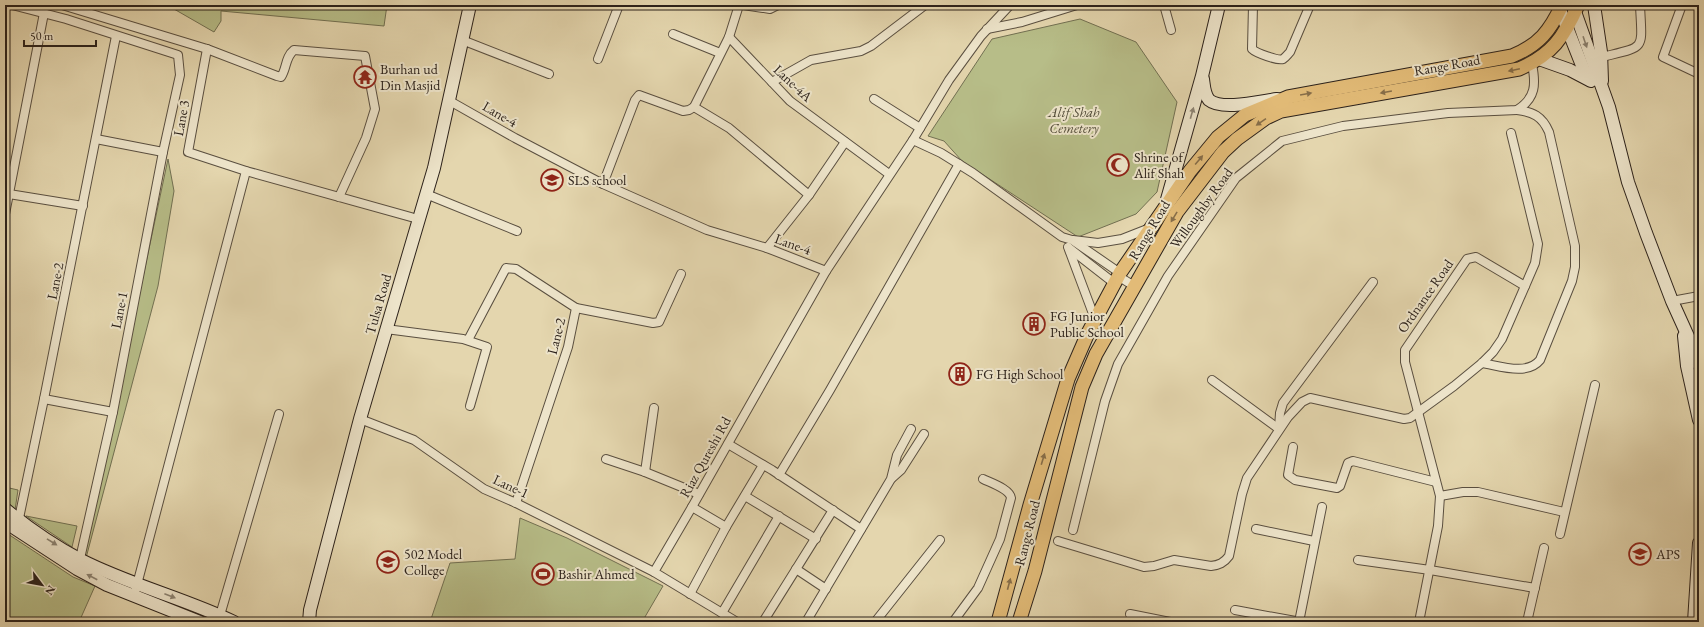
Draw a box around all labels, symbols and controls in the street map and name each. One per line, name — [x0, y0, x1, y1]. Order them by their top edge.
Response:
scale bar — [24, 22, 96, 48]
text: 50 m — [30, 28, 54, 44]
one-way arrow — [1582, 36, 1588, 48]
street label: Range Road — [1413, 50, 1482, 80]
place label: Burhan ud Din Masjid — [380, 60, 441, 94]
street label: Lane-4A — [770, 60, 817, 106]
temple icon: Burhan ud Din Masjid — [352, 64, 378, 90]
one-way arrow — [1508, 67, 1520, 73]
one-way arrow — [1380, 90, 1392, 96]
one-way arrow — [1300, 91, 1313, 97]
street label: Lane-4 — [479, 97, 521, 131]
street label: Lane 3 — [169, 98, 193, 137]
park label: Alif Shah Cemetery — [1047, 103, 1100, 137]
one-way arrow — [1189, 107, 1195, 119]
one-way arrow — [1255, 118, 1266, 126]
place label: Shrine of Alif Shah — [1133, 148, 1184, 182]
mosque icon: Shrine of Alif Shah — [1105, 152, 1131, 178]
one-way arrow — [1194, 155, 1203, 165]
street label: Willoughby Road — [1166, 163, 1237, 252]
school or university icon: SLS school — [539, 167, 565, 193]
place label: SLS school — [568, 171, 627, 189]
street label: Range Road — [1124, 196, 1174, 263]
one-way arrow — [1171, 211, 1178, 223]
street label: Lane-4 — [772, 229, 814, 259]
street label: Ordnance Road — [1393, 255, 1458, 336]
street label: Lane-2 — [43, 261, 67, 301]
street label: Tulsa Road — [361, 271, 395, 336]
street label: Lane-1 — [107, 290, 131, 330]
place label: FG Junior Public School — [1050, 307, 1124, 341]
building icon: FG Junior Public School — [1021, 311, 1047, 337]
street label: Lane-2 — [543, 316, 569, 356]
building icon: FG High School — [947, 361, 973, 387]
place label: FG High School — [976, 365, 1064, 383]
street label: Riaz Qureshi Rd — [675, 412, 735, 501]
one-way arrow — [1040, 453, 1046, 465]
street label: Lane-1 — [490, 470, 532, 502]
street label: Range Road — [1010, 498, 1044, 568]
one-way arrow — [46, 538, 58, 545]
school or university icon: APS — [1627, 541, 1653, 567]
place label: 502 Model College — [404, 545, 463, 579]
place label: APS — [1655, 545, 1680, 563]
school or university icon: 502 Model College — [375, 549, 401, 575]
sports icon: Bashir Ahmed — [530, 561, 556, 587]
north arrow — [22, 565, 62, 605]
place label: Bashir Ahmed — [558, 565, 636, 583]
one-way arrow — [86, 574, 98, 580]
one-way arrow — [1006, 578, 1012, 591]
text: N — [42, 583, 59, 598]
one-way arrow — [164, 594, 176, 600]

